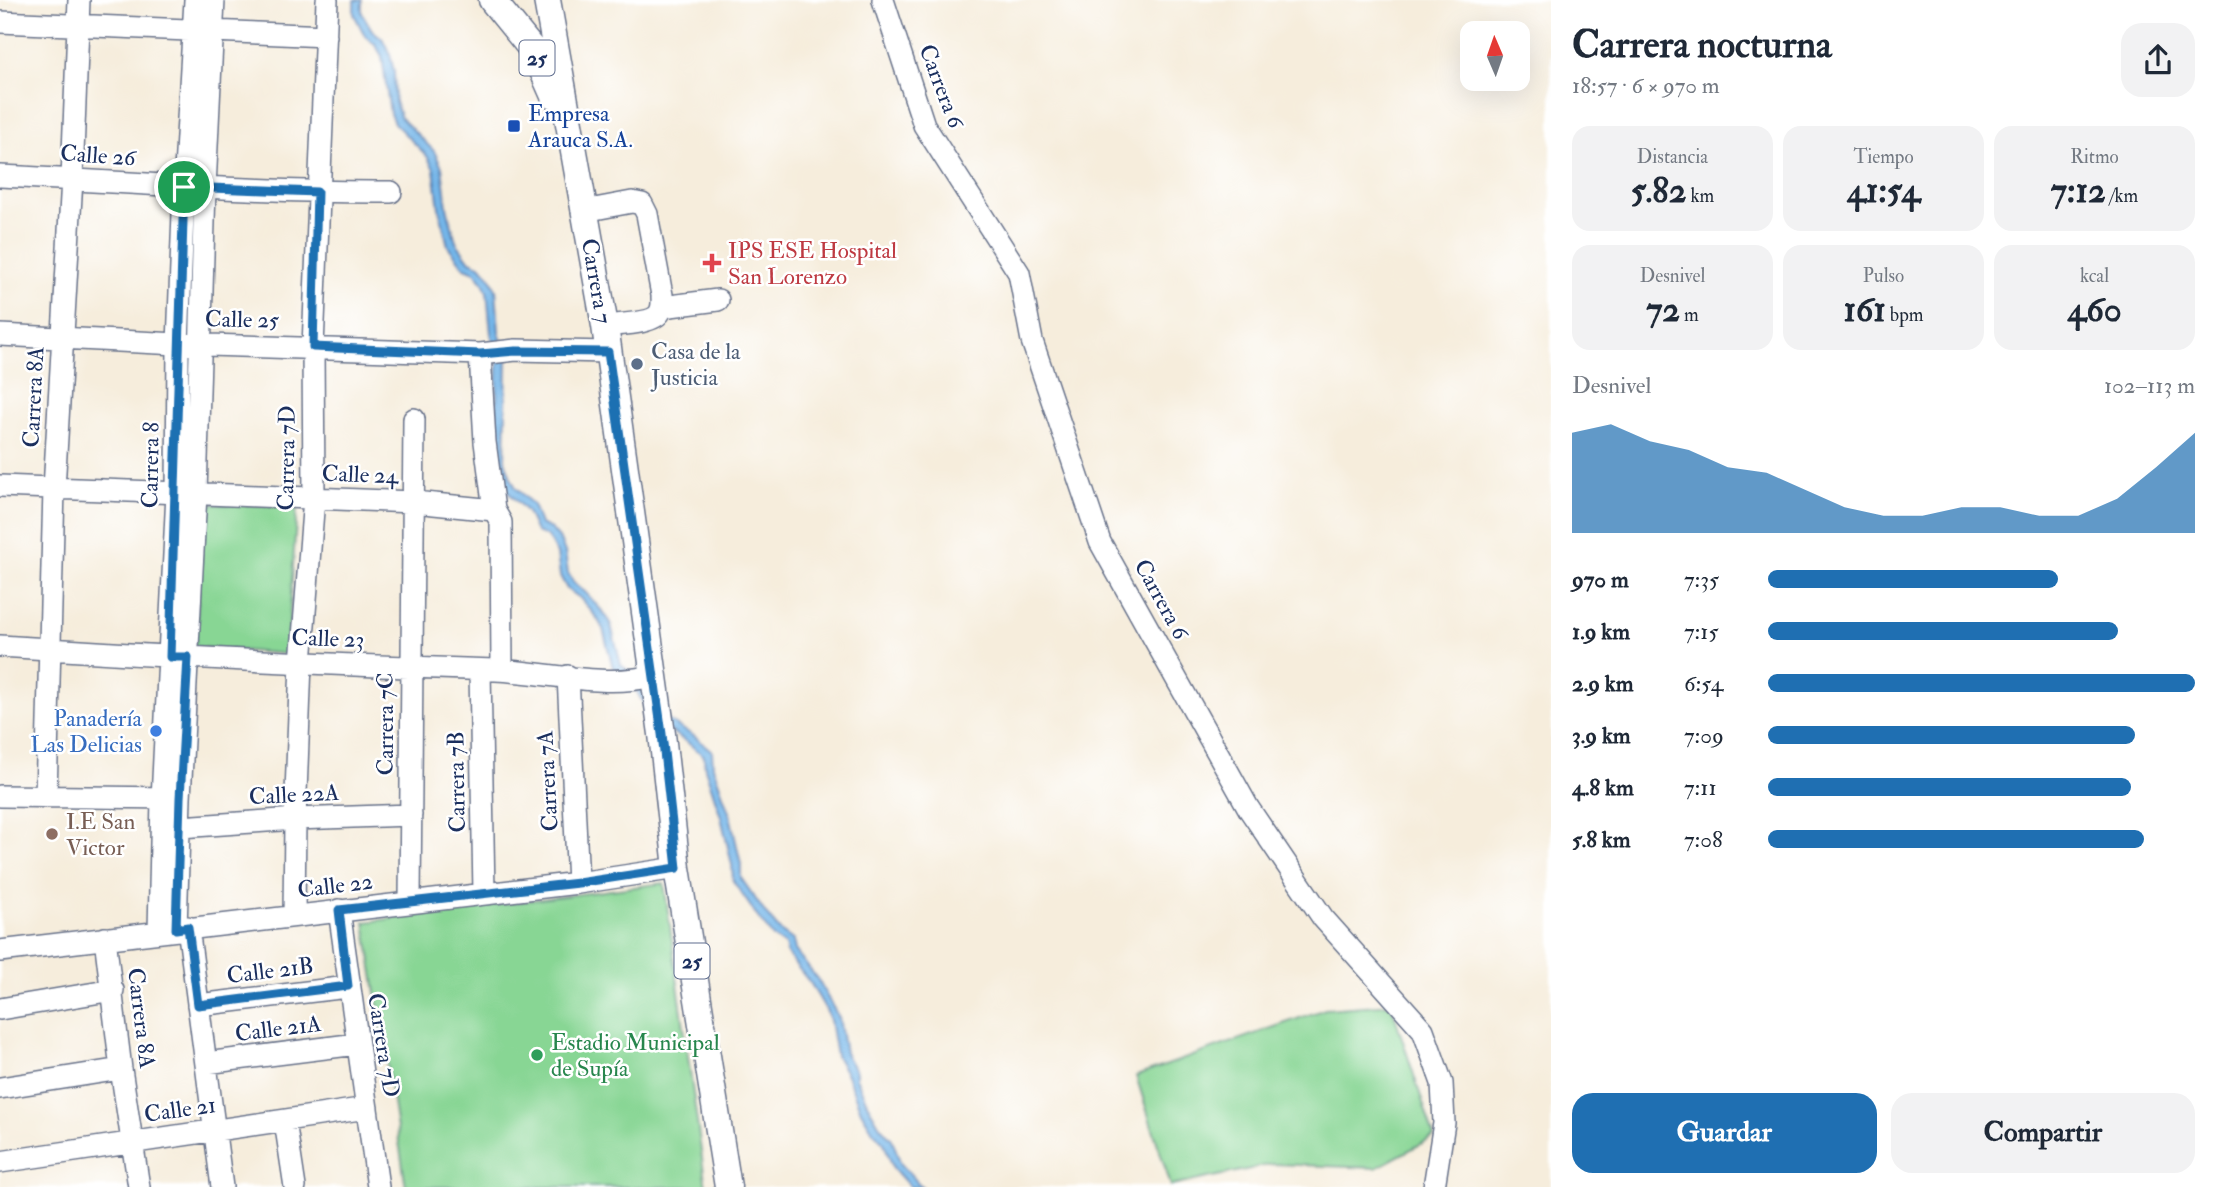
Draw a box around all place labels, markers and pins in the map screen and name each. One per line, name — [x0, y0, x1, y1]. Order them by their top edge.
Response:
place label: Empresa Arauca S.A. — [527, 99, 633, 154]
marker: Empresa Arauca S.A. — [506, 118, 522, 134]
pin — [154, 157, 214, 217]
place label: IPS ESE Hospital San Lorenzo — [728, 236, 897, 291]
marker: IPS ESE Hospital San Lorenzo — [702, 253, 722, 273]
place label: Casa de la Justicia — [650, 337, 741, 392]
marker: Casa de la Justicia — [629, 356, 645, 372]
place label: Panadería Las Delicias — [30, 704, 143, 759]
marker: Panadería Las Delicias — [148, 723, 164, 739]
place label: I.E San Victor — [66, 807, 135, 862]
marker: I.E San Victor — [44, 826, 60, 842]
place label: Estadio Municipal de Supía — [551, 1028, 720, 1084]
marker: Estadio Municipal de Supía — [529, 1047, 545, 1063]

